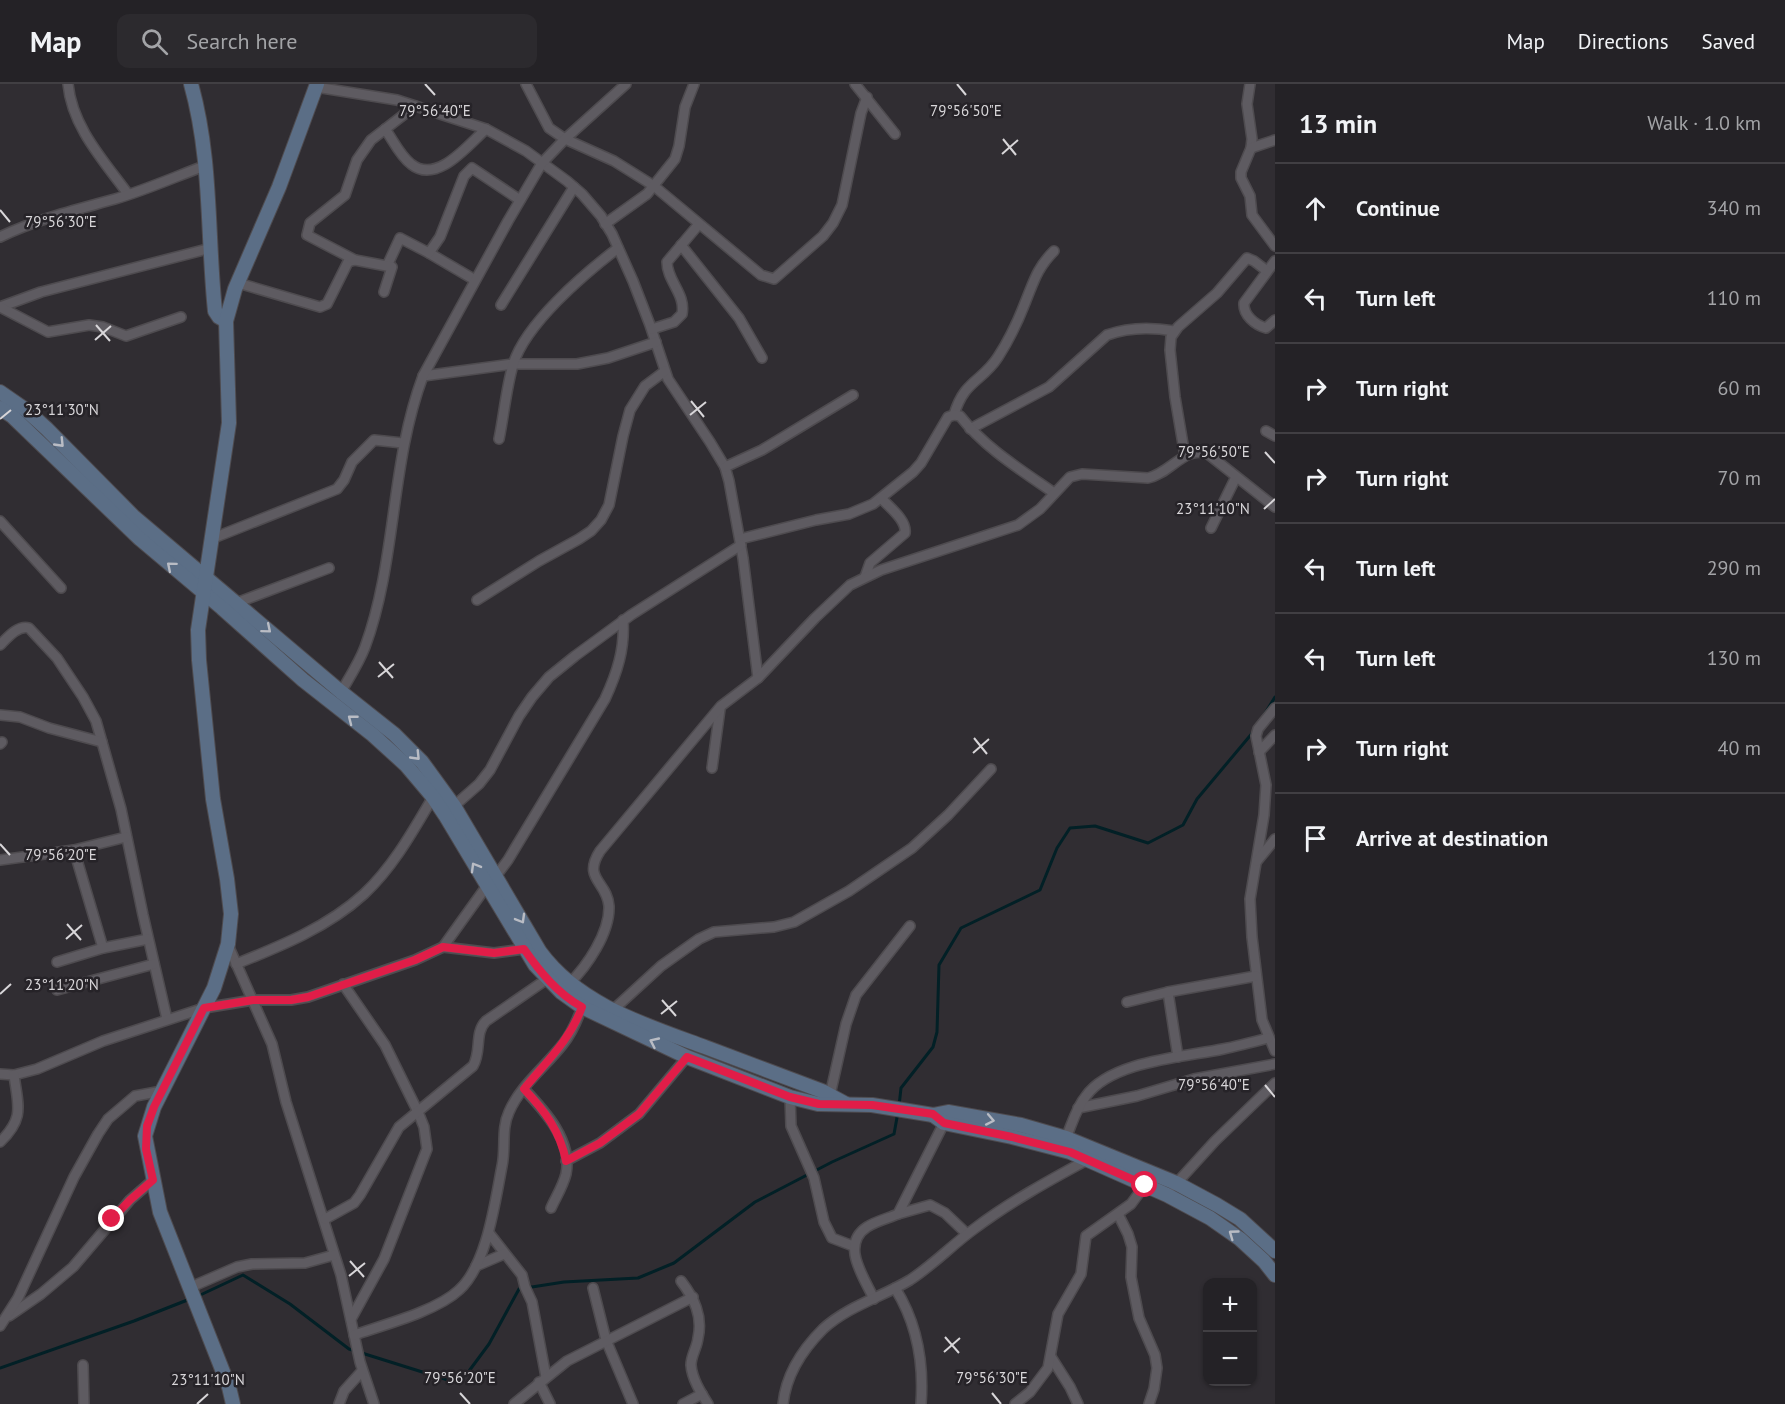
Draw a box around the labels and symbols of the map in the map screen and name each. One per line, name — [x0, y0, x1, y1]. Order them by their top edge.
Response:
text: 79°56'40"E — [399, 101, 471, 120]
text: 79°56'50"E — [930, 101, 1002, 120]
text: 79°56'30"E — [25, 212, 97, 231]
text: 23°11'30"N — [25, 400, 99, 419]
one-way arrow — [53, 435, 64, 446]
text: 79°56'50"E — [1178, 442, 1250, 461]
text: 23°11'10"N — [1176, 499, 1250, 518]
one-way arrow — [167, 562, 178, 573]
one-way arrow — [260, 622, 271, 633]
one-way arrow — [348, 715, 359, 726]
one-way arrow — [409, 749, 420, 759]
text: 79°56'20"E — [25, 845, 97, 864]
one-way arrow — [471, 863, 482, 873]
one-way arrow — [514, 913, 525, 924]
text: 23°11'20"N — [25, 975, 99, 994]
one-way arrow — [649, 1037, 660, 1049]
text: 79°56'40"E — [1178, 1075, 1250, 1094]
one-way arrow — [985, 1113, 995, 1126]
route start — [1131, 1171, 1157, 1197]
route end — [98, 1205, 124, 1231]
one-way arrow — [1229, 1231, 1240, 1242]
text: 79°56'20"E — [424, 1368, 496, 1387]
text: 79°56'30"E — [956, 1368, 1028, 1387]
text: 23°11'10"N — [171, 1370, 245, 1389]

